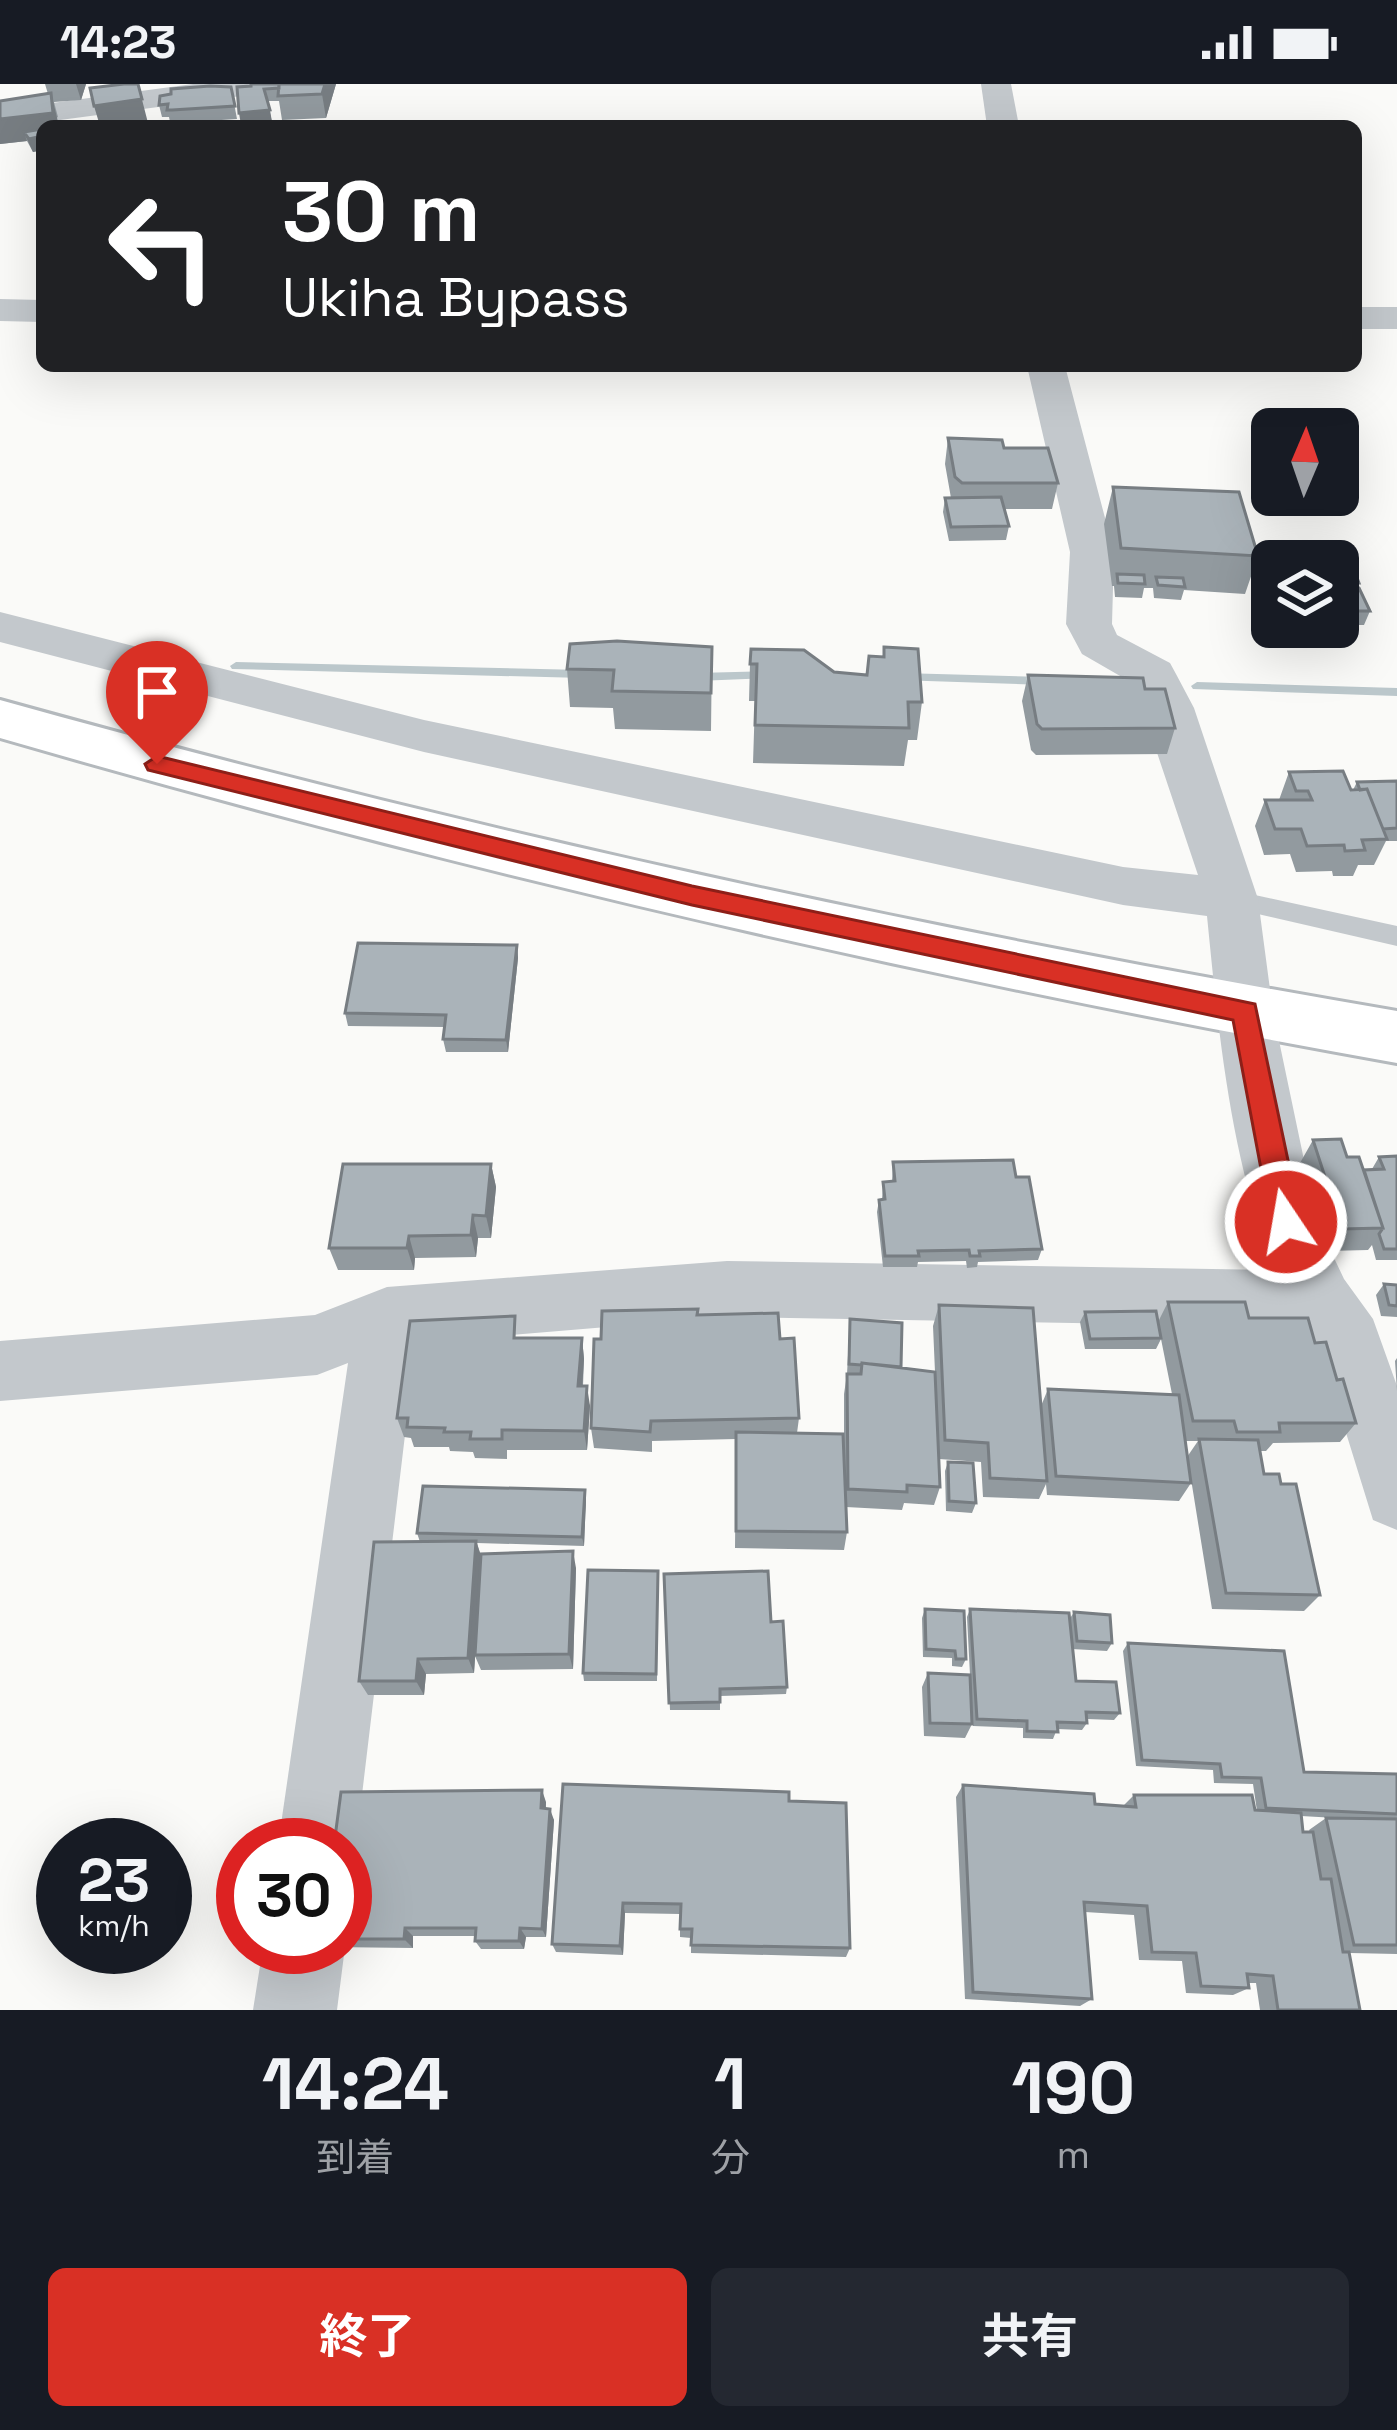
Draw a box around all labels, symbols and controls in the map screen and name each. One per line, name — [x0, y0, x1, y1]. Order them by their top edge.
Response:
text: 14:23 — [60, 14, 176, 71]
text: 30 m — [282, 158, 481, 266]
icon: left — [84, 168, 240, 324]
text: Ukiha Bypass — [282, 263, 630, 332]
north arrow — [1251, 408, 1359, 516]
map controls — [1251, 408, 1359, 648]
button: layers — [1251, 540, 1359, 648]
pin — [106, 641, 208, 764]
icon: arrive — [124, 659, 190, 725]
position arrow — [1223, 1159, 1349, 1285]
speed limit sign: 30 — [216, 1818, 372, 1974]
text: 23 — [78, 1842, 150, 1919]
text: km/h — [78, 1906, 150, 1945]
text: 14:24 — [262, 2038, 449, 2130]
text: 1 — [714, 2038, 747, 2130]
text: 190 — [1012, 2042, 1135, 2134]
text: m — [1057, 2130, 1090, 2179]
text: 到着 — [316, 2133, 394, 2182]
text: 分 — [711, 2133, 750, 2182]
button: 終了 — [48, 2268, 687, 2406]
button: 共有 — [711, 2268, 1349, 2406]

